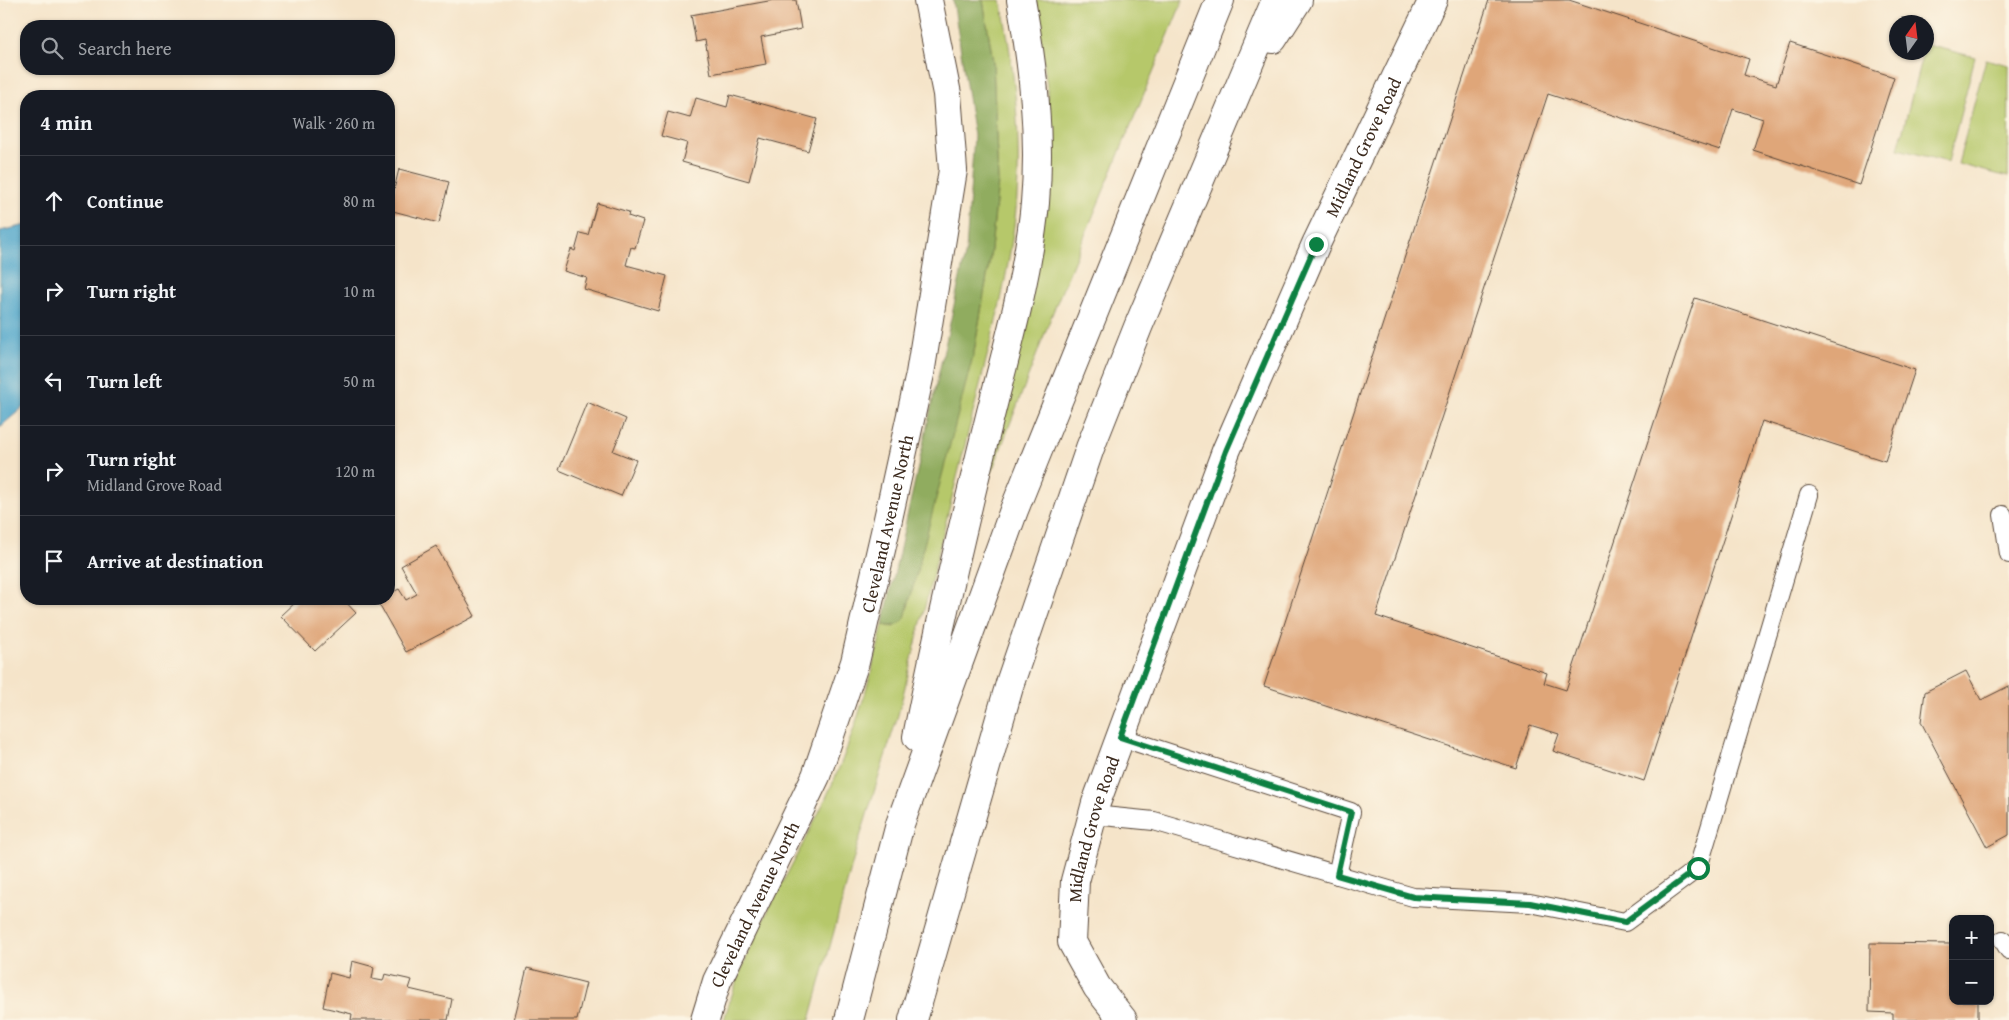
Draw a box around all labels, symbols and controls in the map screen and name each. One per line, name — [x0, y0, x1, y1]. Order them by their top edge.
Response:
north arrow — [1889, 15, 1934, 60]
search box — [20, 20, 395, 75]
icon: search — [38, 34, 66, 62]
text: Search here — [78, 34, 172, 62]
street label: Midland Grove Road — [1318, 72, 1408, 221]
text: 4 min — [40, 107, 92, 138]
text: Walk · 260 m — [292, 111, 375, 135]
icon: ahead — [40, 187, 68, 215]
text: Continue — [87, 187, 164, 215]
text: 80 m — [343, 189, 375, 213]
route end — [1305, 233, 1328, 256]
icon: right — [40, 277, 68, 305]
text: Turn right — [87, 277, 176, 305]
text: 10 m — [343, 279, 375, 303]
icon: left — [40, 367, 68, 395]
text: Turn left — [87, 367, 162, 395]
text: 50 m — [343, 369, 375, 393]
street label: Cleveland Avenue North — [853, 432, 920, 615]
text: Turn right — [87, 445, 176, 473]
icon: right — [40, 457, 68, 485]
text: 120 m — [335, 459, 375, 483]
text: Midland Grove Road — [87, 473, 222, 497]
icon: arrive — [40, 547, 68, 575]
text: Arrive at destination — [87, 547, 263, 575]
street label: Midland Grove Road — [1060, 751, 1126, 903]
street label: Cleveland Avenue North — [702, 817, 806, 990]
route start — [1687, 857, 1710, 880]
map controls — [1949, 915, 1994, 1005]
button: + — [1949, 915, 1994, 960]
button: − — [1949, 960, 1994, 1005]

